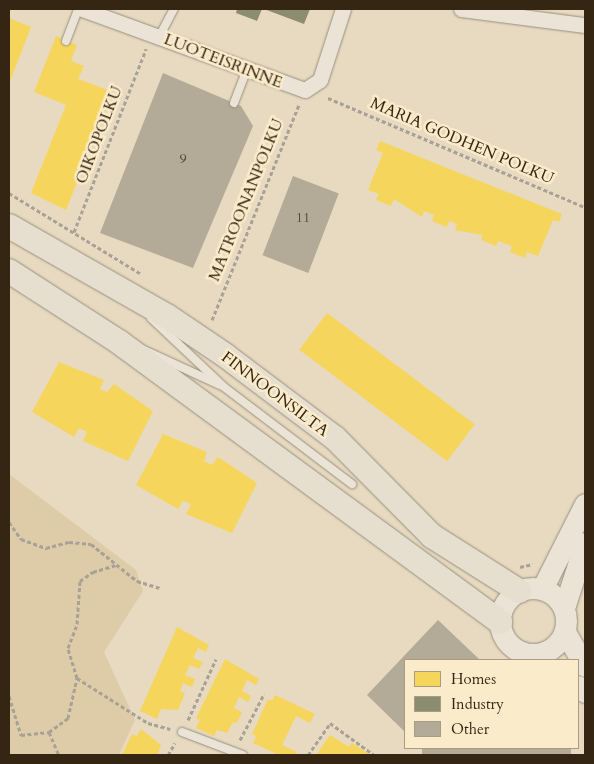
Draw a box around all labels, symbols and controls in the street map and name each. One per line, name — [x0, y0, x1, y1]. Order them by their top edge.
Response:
street label: LUOTEISRINNE — [161, 30, 285, 92]
street label: OIKOPOLKU — [72, 83, 126, 187]
street label: MARIA GODHEN POLKU — [367, 94, 557, 188]
street label: MATROONANPOLKU — [205, 116, 287, 284]
house number: 9 — [179, 151, 187, 167]
house number: 11 — [296, 210, 310, 226]
street label: FINNOONSILTA — [218, 347, 332, 441]
legend — [404, 659, 579, 749]
text: Homes — [451, 669, 496, 689]
text: Industry — [451, 694, 504, 714]
text: Other — [451, 719, 489, 739]

